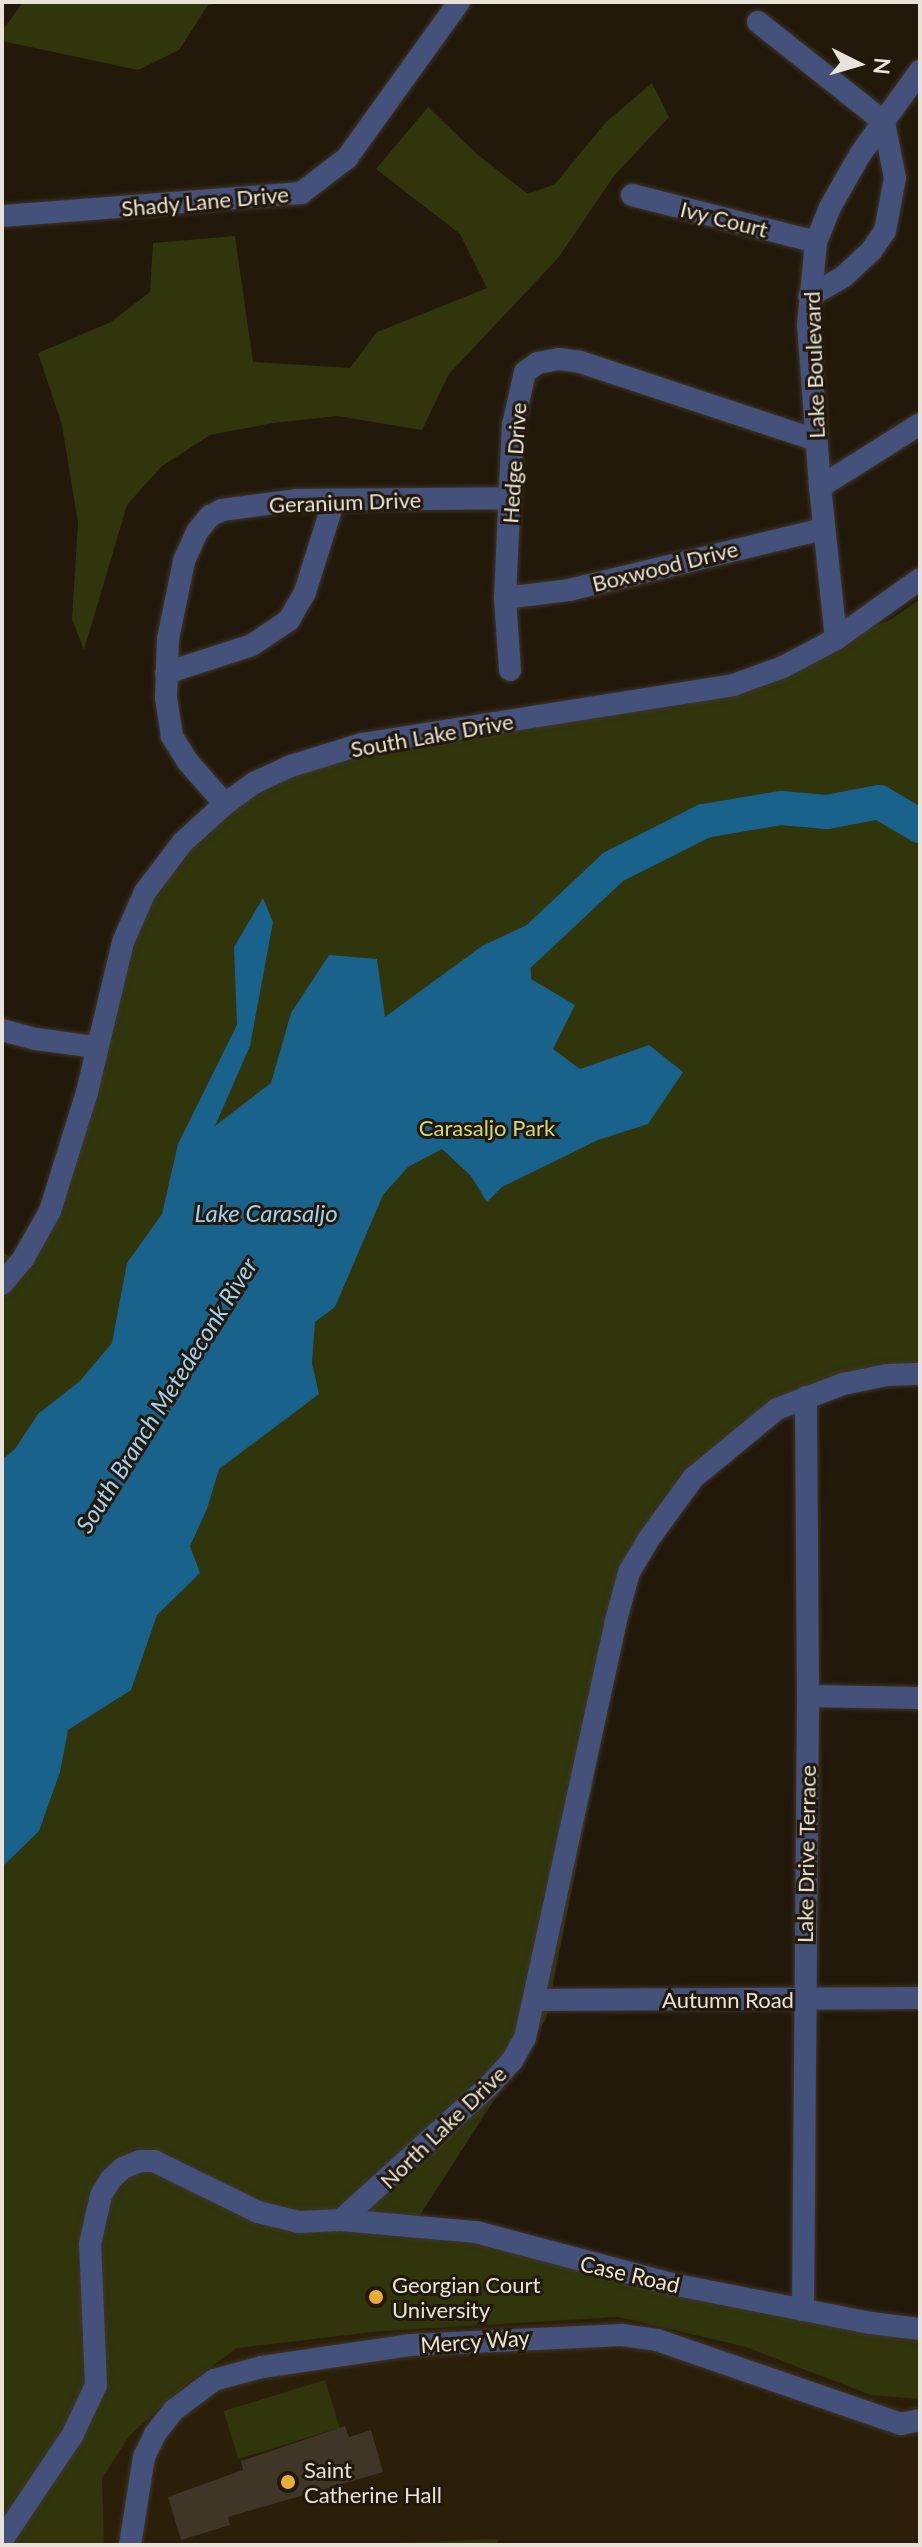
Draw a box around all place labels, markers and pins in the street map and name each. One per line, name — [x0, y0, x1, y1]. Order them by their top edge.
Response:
place label: Georgian Court University — [392, 2271, 540, 2322]
marker: Georgian Court University — [367, 2288, 385, 2306]
place label: Saint Catherine Hall — [304, 2456, 442, 2508]
marker: Saint Catherine Hall — [279, 2473, 297, 2491]

